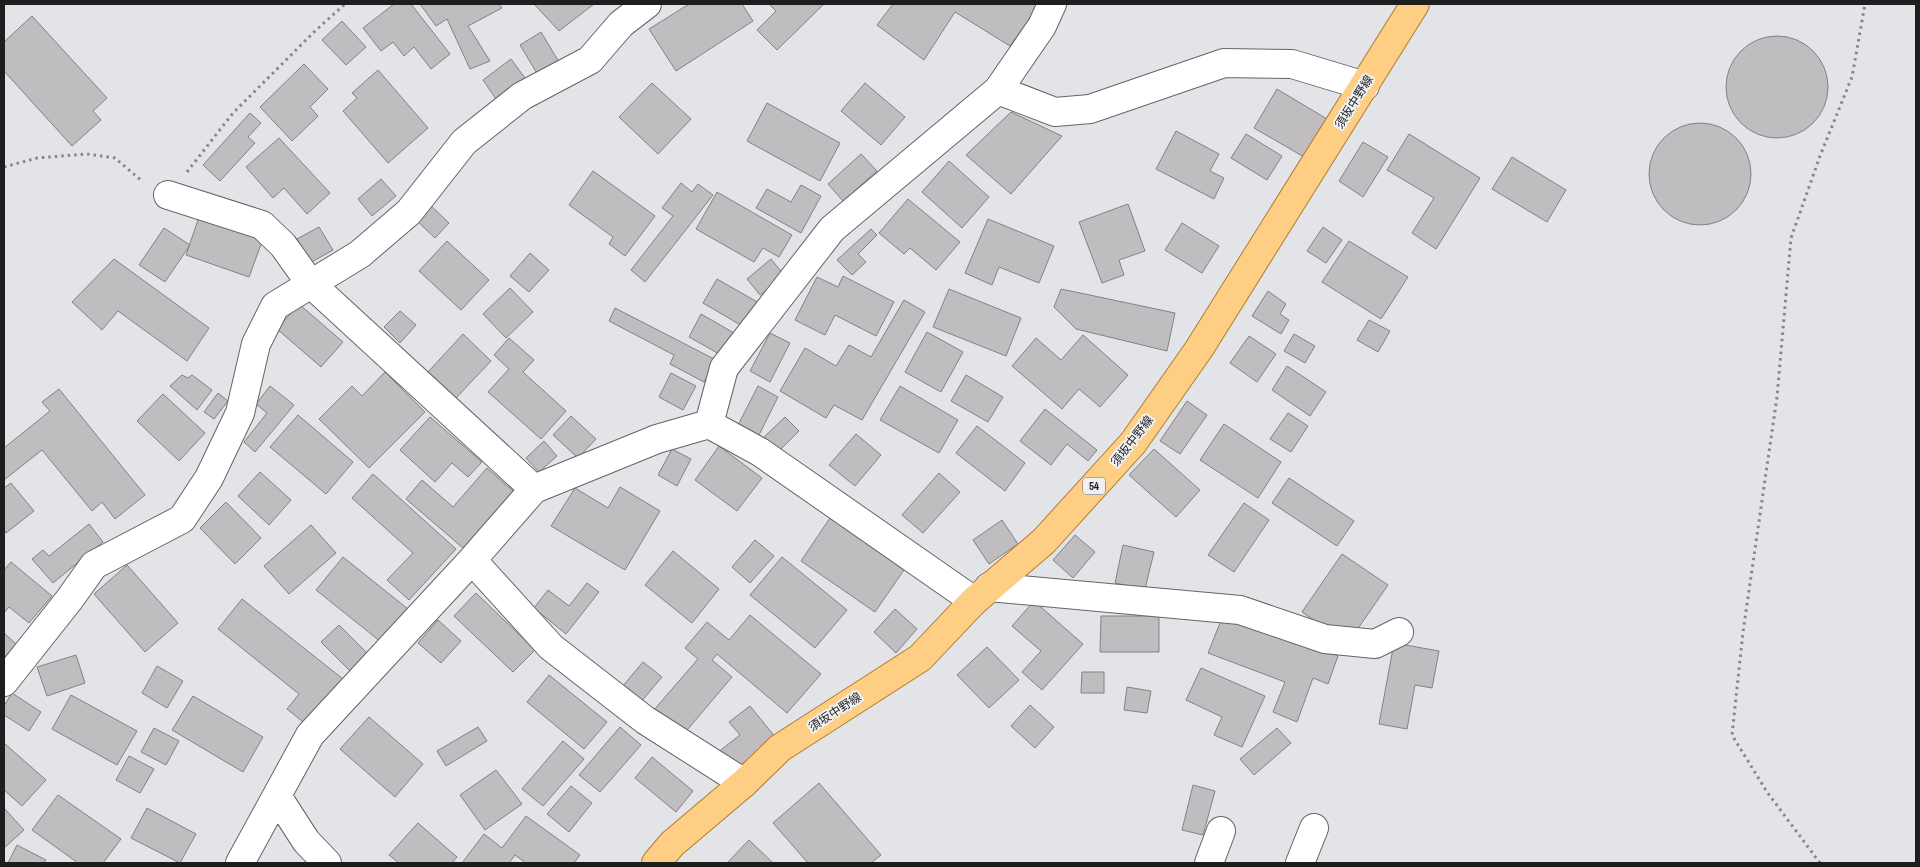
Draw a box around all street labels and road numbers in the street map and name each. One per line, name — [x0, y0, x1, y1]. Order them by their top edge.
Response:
street label: 須坂中野線 — [1331, 72, 1377, 132]
street label: 須坂中野線 — [1107, 412, 1157, 470]
road number: 54 — [1083, 478, 1105, 494]
street label: 須坂中野線 — [805, 689, 865, 735]

